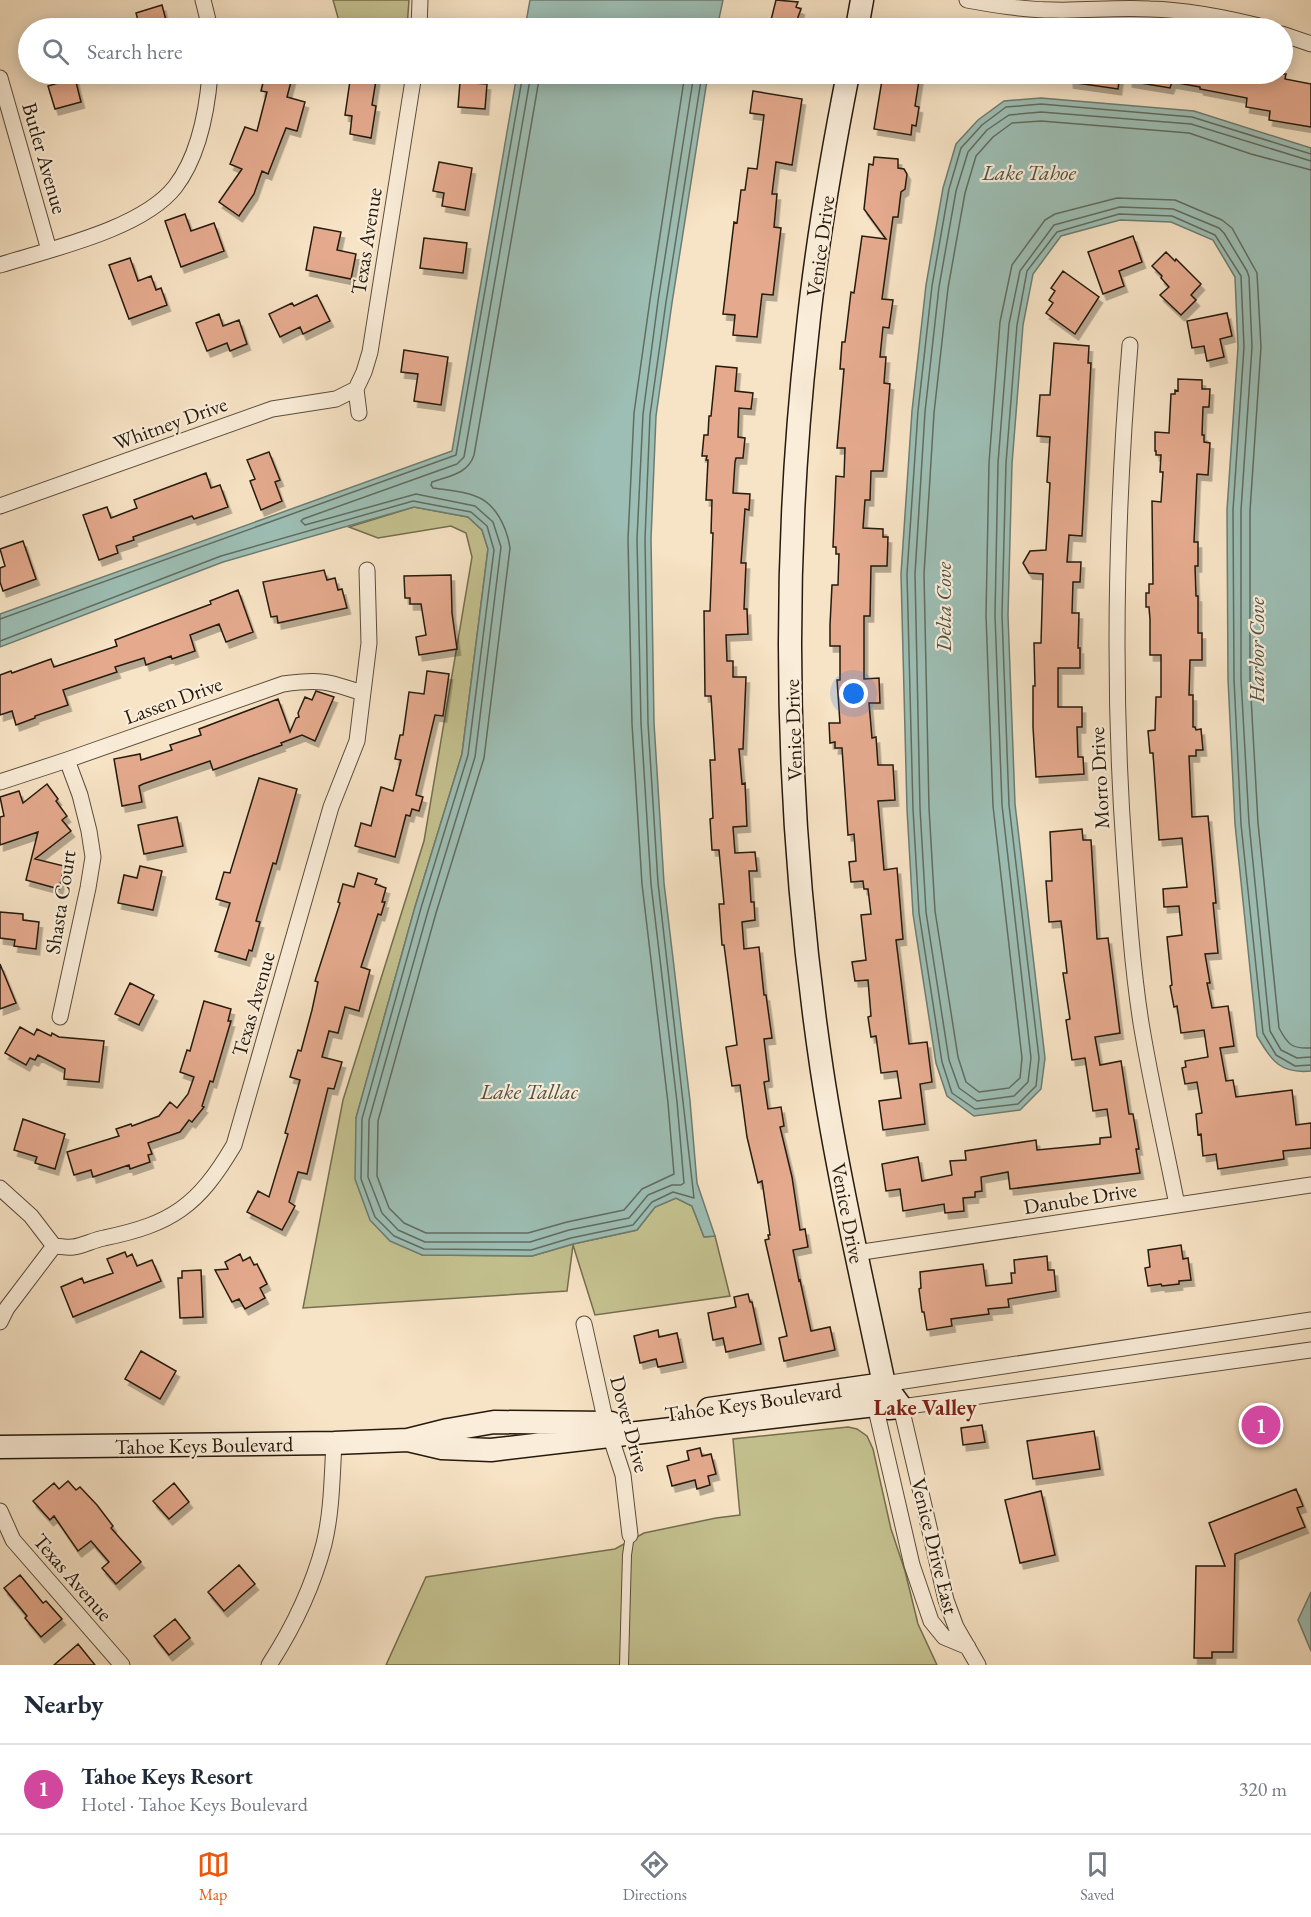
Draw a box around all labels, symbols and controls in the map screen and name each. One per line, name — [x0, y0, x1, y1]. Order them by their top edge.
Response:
search box — [18, 18, 1293, 84]
icon: search — [39, 35, 72, 68]
text: Search here — [87, 37, 182, 66]
street label: Butler Avenue — [16, 99, 74, 217]
water label: Lake Tahoe — [981, 158, 1076, 187]
street label: Texas Avenue — [344, 186, 388, 296]
street label: Venice Drive — [800, 194, 840, 298]
street label: Whitney Drive — [109, 390, 231, 456]
water label: Delta Cove — [929, 561, 958, 653]
water label: Harbor Cove — [1242, 597, 1271, 703]
street label: Lassen Drive — [120, 670, 226, 730]
street label: Venice Drive — [778, 679, 808, 781]
your location — [839, 679, 868, 708]
street label: Morro Drive — [1083, 726, 1115, 830]
street label: Shasta Court — [38, 848, 82, 956]
street label: Texas Avenue — [225, 948, 281, 1060]
water label: Lake Tallac — [479, 1077, 579, 1106]
street label: Venice Drive — [825, 1160, 871, 1266]
street label: Danube Drive — [1021, 1176, 1139, 1220]
street label: Dover Drive — [604, 1373, 656, 1475]
street label: Tahoe Keys Boulevard — [663, 1376, 844, 1428]
district label: Lake Valley — [873, 1393, 977, 1422]
pin: 1 — [1242, 1402, 1280, 1448]
street label: Tahoe Keys Boulevard — [115, 1430, 294, 1460]
street label: Venice Drive East — [905, 1475, 965, 1617]
street label: Texas Avenue — [27, 1527, 119, 1627]
text: Nearby — [24, 1687, 104, 1721]
text: Tahoe Keys Resort — [81, 1762, 253, 1791]
text: 1 — [38, 1776, 49, 1802]
text: 320 m — [1239, 1776, 1287, 1802]
text: Hotel · Tahoe Keys Boulevard — [81, 1791, 308, 1817]
tab: Map — [197, 1848, 230, 1905]
tab: Directions — [623, 1848, 687, 1905]
tab: Saved — [1080, 1848, 1114, 1905]

